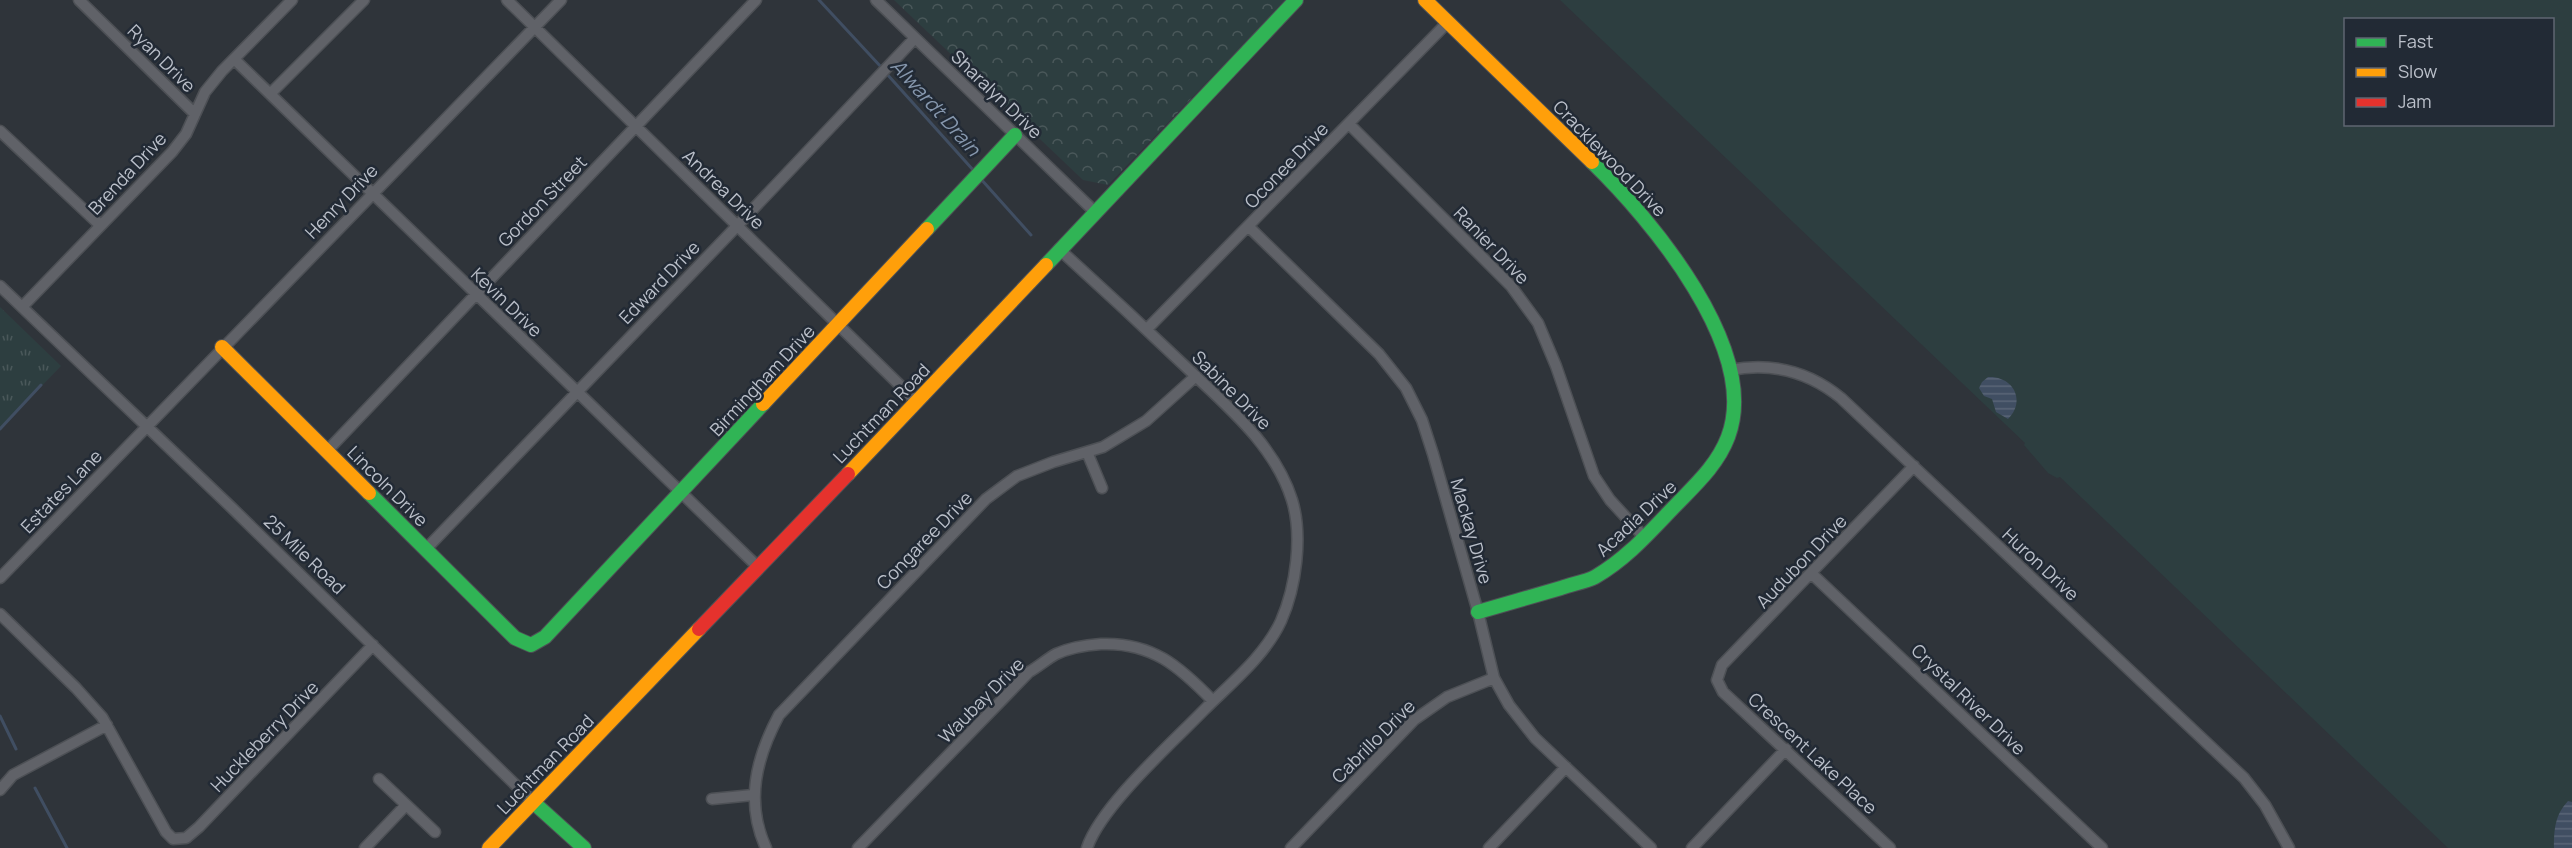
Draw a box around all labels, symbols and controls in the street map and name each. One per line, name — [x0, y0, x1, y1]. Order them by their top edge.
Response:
legend — [2344, 18, 2554, 126]
street label: Ryan Drive — [123, 19, 201, 97]
text: Fast — [2398, 29, 2433, 53]
street label: Sharalyn Drive — [946, 44, 1048, 144]
water label: Alwardt Drain — [885, 53, 988, 162]
text: Slow — [2398, 59, 2438, 83]
text: Jam — [2398, 89, 2432, 113]
street label: Cracklewood Drive — [1548, 94, 1672, 222]
street label: Oconee Drive — [1239, 117, 1333, 213]
street label: Brenda Drive — [83, 127, 171, 219]
street label: Andrea Drive — [678, 144, 770, 234]
street label: Gordon Street — [492, 150, 592, 252]
street label: Henry Drive — [299, 159, 383, 243]
street label: Ranier Drive — [1449, 201, 1535, 289]
street label: Edward Drive — [613, 235, 705, 329]
street label: Kevin Drive — [466, 262, 548, 342]
street label: Birmingham Drive — [704, 319, 820, 441]
street label: Sabine Drive — [1187, 345, 1277, 435]
street label: Luchtman Road — [827, 358, 935, 468]
street label: Lincoln Drive — [342, 440, 434, 532]
street label: Estates Lane — [15, 444, 107, 538]
street label: Acadia Drive — [1591, 474, 1681, 562]
street label: Mackay Drive — [1445, 475, 1499, 587]
street label: Congaree Drive — [871, 486, 977, 594]
street label: 25 Mile Road — [259, 509, 351, 599]
street label: Audubon Drive — [1750, 509, 1852, 613]
street label: Huron Drive — [1998, 522, 2084, 606]
street label: Crystal River Drive — [1907, 638, 2031, 760]
street label: Waubay Drive — [933, 652, 1029, 748]
street label: Huckleberry Drive — [205, 675, 323, 797]
street label: Crescent Lake Place — [1743, 687, 1883, 819]
street label: Cabrillo Drive — [1326, 694, 1420, 788]
street label: Luchtman Road — [491, 709, 599, 819]

